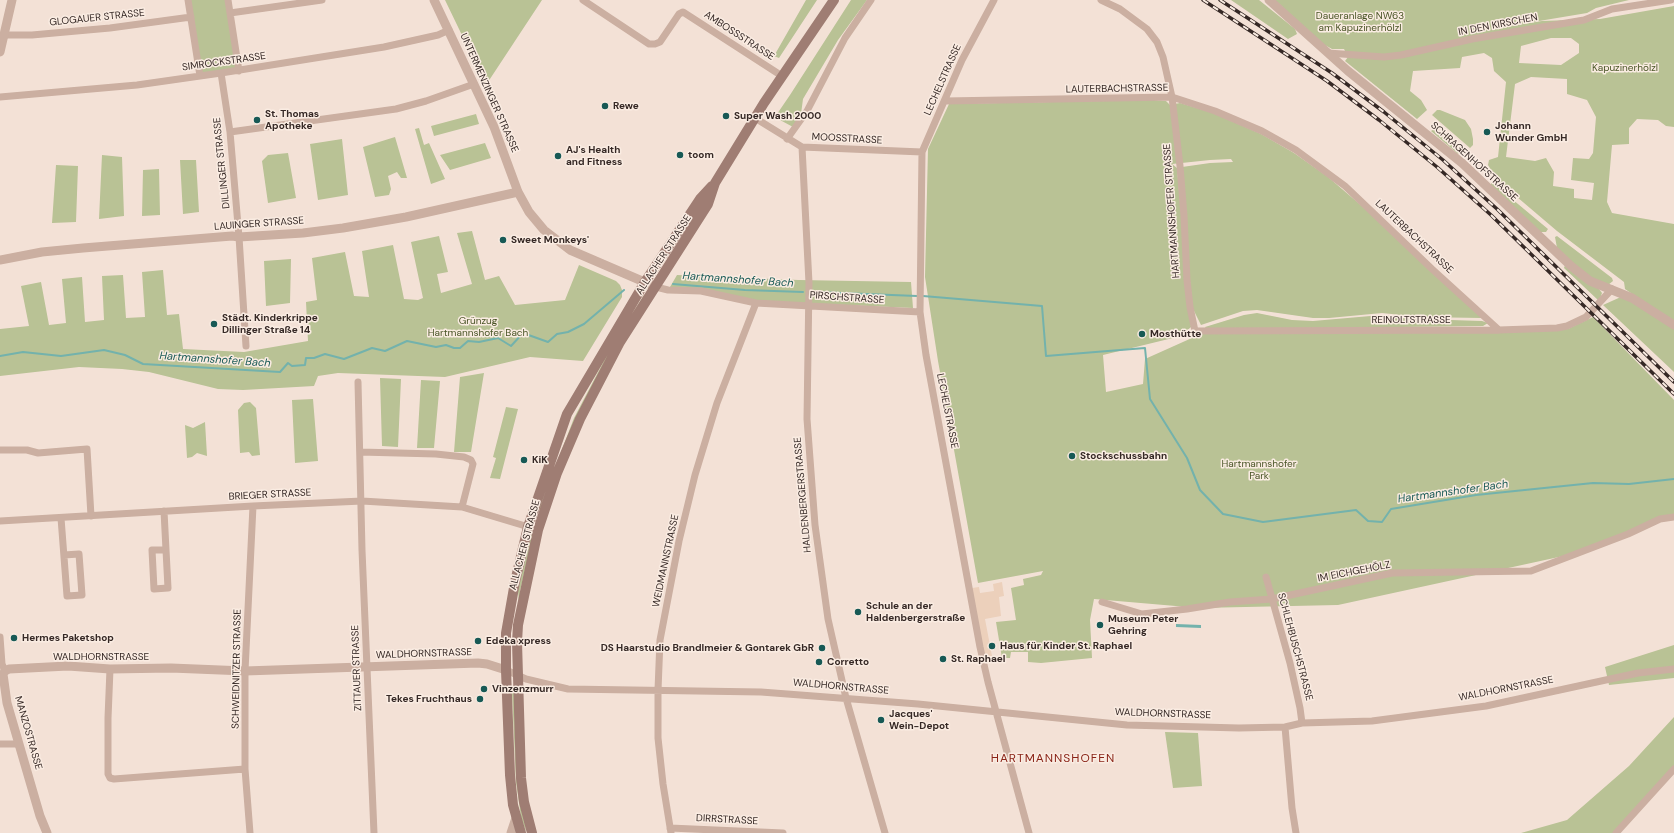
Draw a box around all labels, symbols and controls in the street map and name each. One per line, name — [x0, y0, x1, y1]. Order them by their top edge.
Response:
street label: GLOGAUER STRASSE — [49, 7, 145, 29]
street label: AMBOSSSTRASSE — [702, 9, 776, 63]
park label: Daueranlage NW63 am Kapuzinerhölzl — [1316, 10, 1404, 34]
street label: IN DEN KIRSCHEN — [1457, 11, 1539, 39]
street label: UNTERMENZINGER STRASSE — [457, 32, 521, 154]
street label: LECHELSTRASSE — [922, 43, 964, 117]
street label: SIMROCKSTRASSE — [181, 50, 267, 74]
park label: Kapuzinerhölzl — [1592, 62, 1658, 74]
street label: LAUTERBACHSTRASSE — [1066, 82, 1168, 96]
place label: Rewe — [613, 100, 639, 112]
marker: Rewe — [600, 101, 610, 111]
place label: St. Thomas Apotheke — [265, 108, 319, 132]
place label: Super Wash 2000 — [734, 110, 821, 122]
marker: Super Wash 2000 — [721, 111, 731, 121]
marker: St. Thomas Apotheke — [252, 115, 262, 125]
street label: DILLINGER STRASSE — [211, 117, 233, 209]
street label: SCHRAGENHOFSTRASSE — [1428, 120, 1520, 204]
place label: Johann Wunder GmbH — [1495, 120, 1567, 144]
marker: Johann Wunder GmbH — [1482, 127, 1492, 137]
street label: MOOSSTRASSE — [811, 131, 883, 147]
street label: HARTMANNSHOFER STRASSE — [1161, 143, 1183, 279]
place label: AJ's Health and Fitness — [566, 144, 622, 168]
place label: toom — [688, 149, 714, 161]
marker: toom — [675, 150, 685, 160]
marker: AJ's Health and Fitness — [553, 151, 563, 161]
street label: LAUTERBACHSTRASSE — [1372, 198, 1456, 276]
street label: ALLACHER STRASSE — [634, 213, 694, 297]
street label: LAUINGER STRASSE — [214, 215, 304, 233]
place label: Sweet Monkeys' — [511, 234, 589, 246]
marker: Sweet Monkeys' — [498, 235, 508, 245]
water label: Hartmannshofer Bach — [682, 270, 794, 290]
street label: PIRSCHSTRASSE — [809, 289, 885, 307]
place label: Städt. Kinderkrippe Dillinger Straße 14 — [222, 312, 318, 336]
street label: REINOLTSTRASSE — [1371, 314, 1451, 326]
park label: Grünzug Hartmannshofer Bach — [428, 315, 528, 338]
marker: Städt. Kinderkrippe Dillinger Straße 14 — [209, 319, 219, 329]
place label: Mosthütte — [1150, 328, 1201, 340]
marker: Mosthütte — [1137, 329, 1147, 339]
water label: Hartmannshofer Bach — [159, 350, 271, 370]
street label: LECHELSTRASSE — [934, 372, 960, 450]
street label: HALDENBERGERSTRASSE — [792, 437, 814, 553]
place label: Stockschussbahn — [1080, 450, 1167, 462]
marker: Stockschussbahn — [1067, 451, 1077, 461]
place label: KiK — [532, 454, 548, 466]
marker: KiK — [519, 455, 529, 465]
park label: Hartmannshofer Park — [1222, 458, 1296, 482]
water label: Hartmannshofer Bach — [1397, 478, 1509, 506]
street label: BRIEGER STRASSE — [228, 487, 312, 503]
street label: ALLACHER STRASSE — [507, 499, 543, 591]
street label: WEIDMANNSTRASSE — [650, 514, 682, 608]
street label: IM EICHGEHÖLZ — [1317, 559, 1391, 585]
street label: SCHLEHBUSCHSTRASSE — [1275, 592, 1315, 702]
place label: Schule an der Haldenbergerstraße — [866, 600, 965, 624]
marker: Schule an der Haldenbergerstraße — [853, 607, 863, 617]
street label: SCHWEIDNITZER STRASSE — [230, 609, 244, 729]
place label: Museum Peter Gehring — [1108, 613, 1178, 636]
marker: Museum Peter Gehring — [1095, 620, 1105, 630]
street label: ZITTAUER STRASSE — [349, 625, 365, 711]
place label: Hermes Paketshop — [22, 632, 114, 644]
marker: Hermes Paketshop — [9, 633, 19, 643]
place label: Edeka xpress — [486, 635, 551, 647]
marker: Edeka xpress — [473, 636, 483, 646]
place label: Haus für Kinder St. Raphael — [1000, 640, 1132, 652]
marker: Haus für Kinder St. Raphael — [987, 641, 997, 651]
place label: DS Haarstudio Brandlmeier & Gontarek GbR — [601, 642, 814, 654]
marker: DS Haarstudio Brandlmeier & Gontarek GbR — [817, 643, 827, 653]
street label: WALDHORNSTRASSE — [376, 646, 472, 662]
street label: WALDHORNSTRASSE — [53, 651, 149, 663]
place label: St. Raphael — [951, 653, 1005, 665]
marker: St. Raphael — [938, 654, 948, 664]
place label: Corretto — [827, 656, 869, 668]
marker: Corretto — [814, 657, 824, 667]
street label: WALDHORNSTRASSE — [1458, 674, 1554, 704]
street label: WALDHORNSTRASSE — [793, 677, 889, 697]
place label: Vinzenzmurr — [492, 683, 554, 695]
marker: Vinzenzmurr — [479, 684, 489, 694]
place label: Tekes Fruchthaus — [386, 693, 472, 705]
marker: Tekes Fruchthaus — [475, 694, 485, 704]
street label: MANZOSTRASSE — [12, 695, 44, 771]
street label: WALDHORNSTRASSE — [1115, 706, 1211, 722]
place label: Jacques' Wein-Depot — [889, 708, 949, 732]
marker: Jacques' Wein-Depot — [876, 715, 886, 725]
district label: HARTMANNSHOFEN — [991, 752, 1115, 766]
street label: DIRRSTRASSE — [696, 812, 758, 828]

